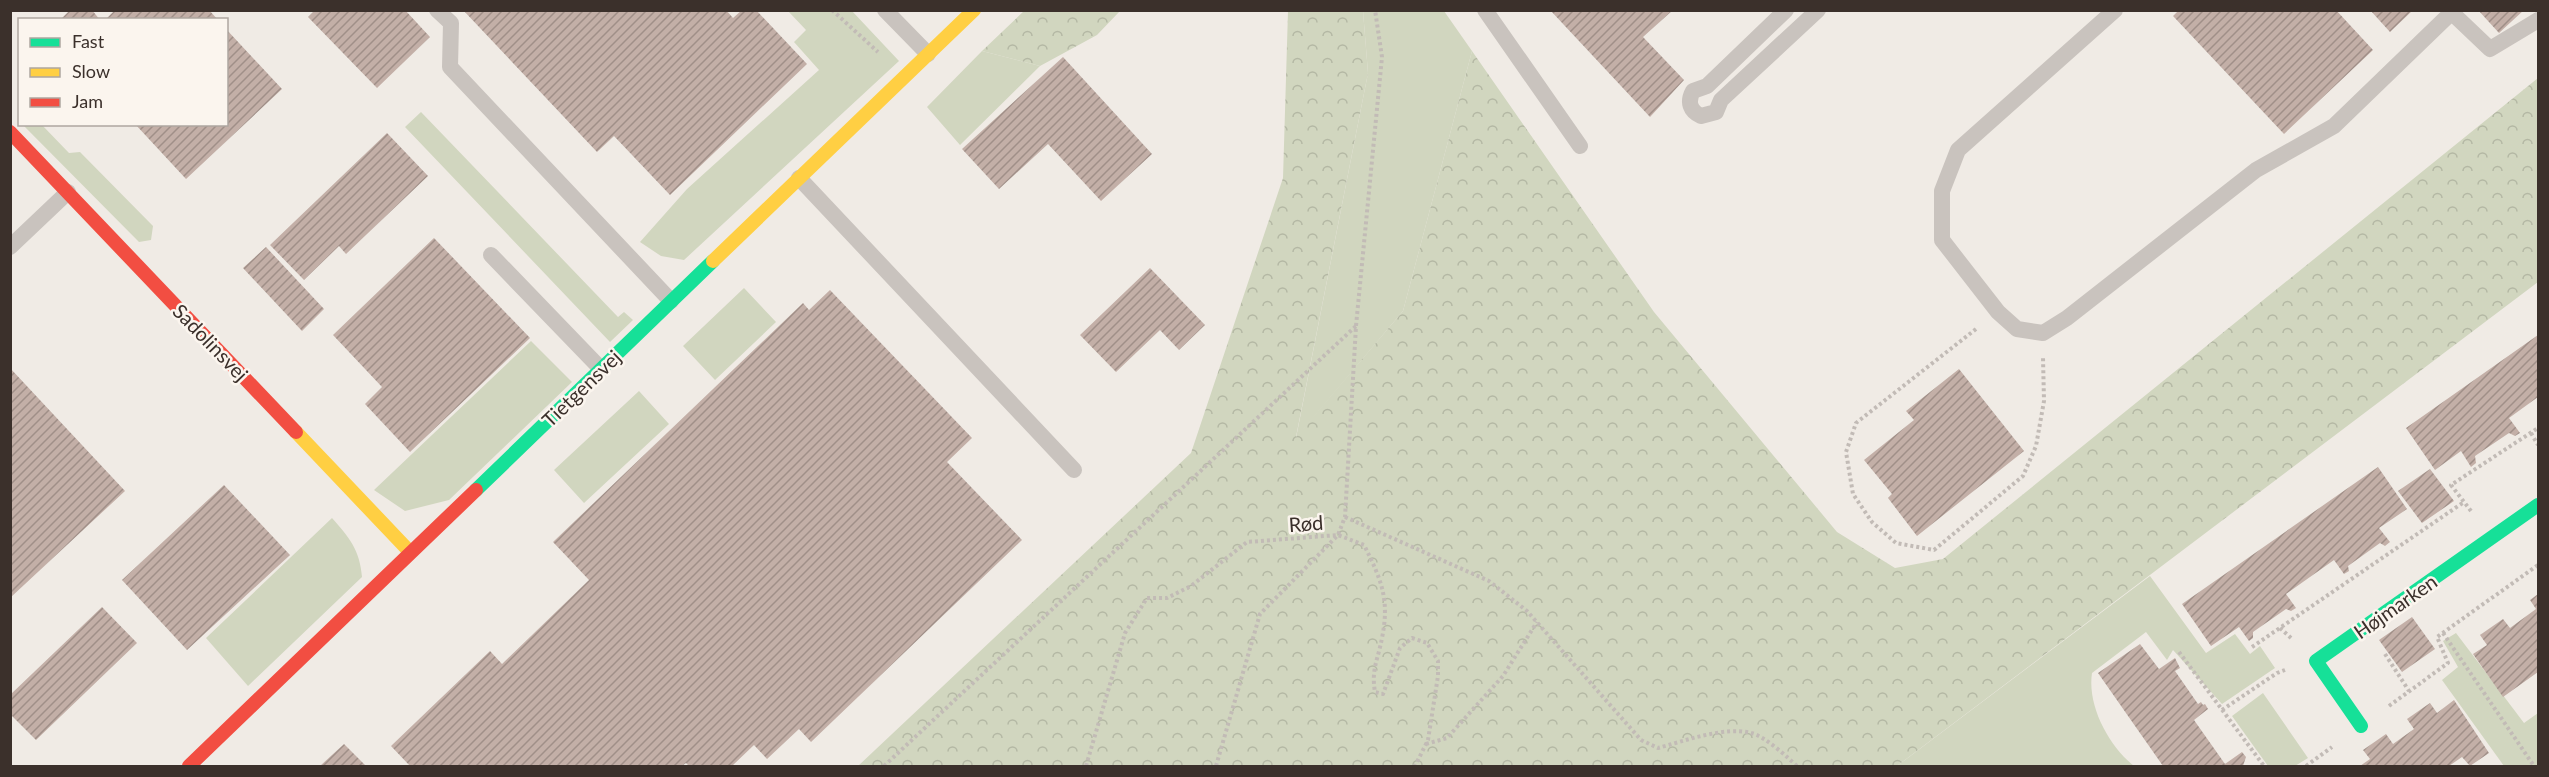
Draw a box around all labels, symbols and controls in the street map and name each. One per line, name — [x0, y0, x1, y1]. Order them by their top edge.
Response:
legend — [18, 18, 228, 126]
text: Fast — [72, 30, 105, 52]
text: Slow — [72, 60, 110, 82]
text: Jam — [72, 90, 103, 112]
street label: Sadolinsvej — [168, 298, 254, 386]
street label: Tietgensvej — [537, 345, 625, 431]
street label: Rød — [1288, 510, 1324, 536]
street label: Højmarken — [2349, 569, 2441, 643]

